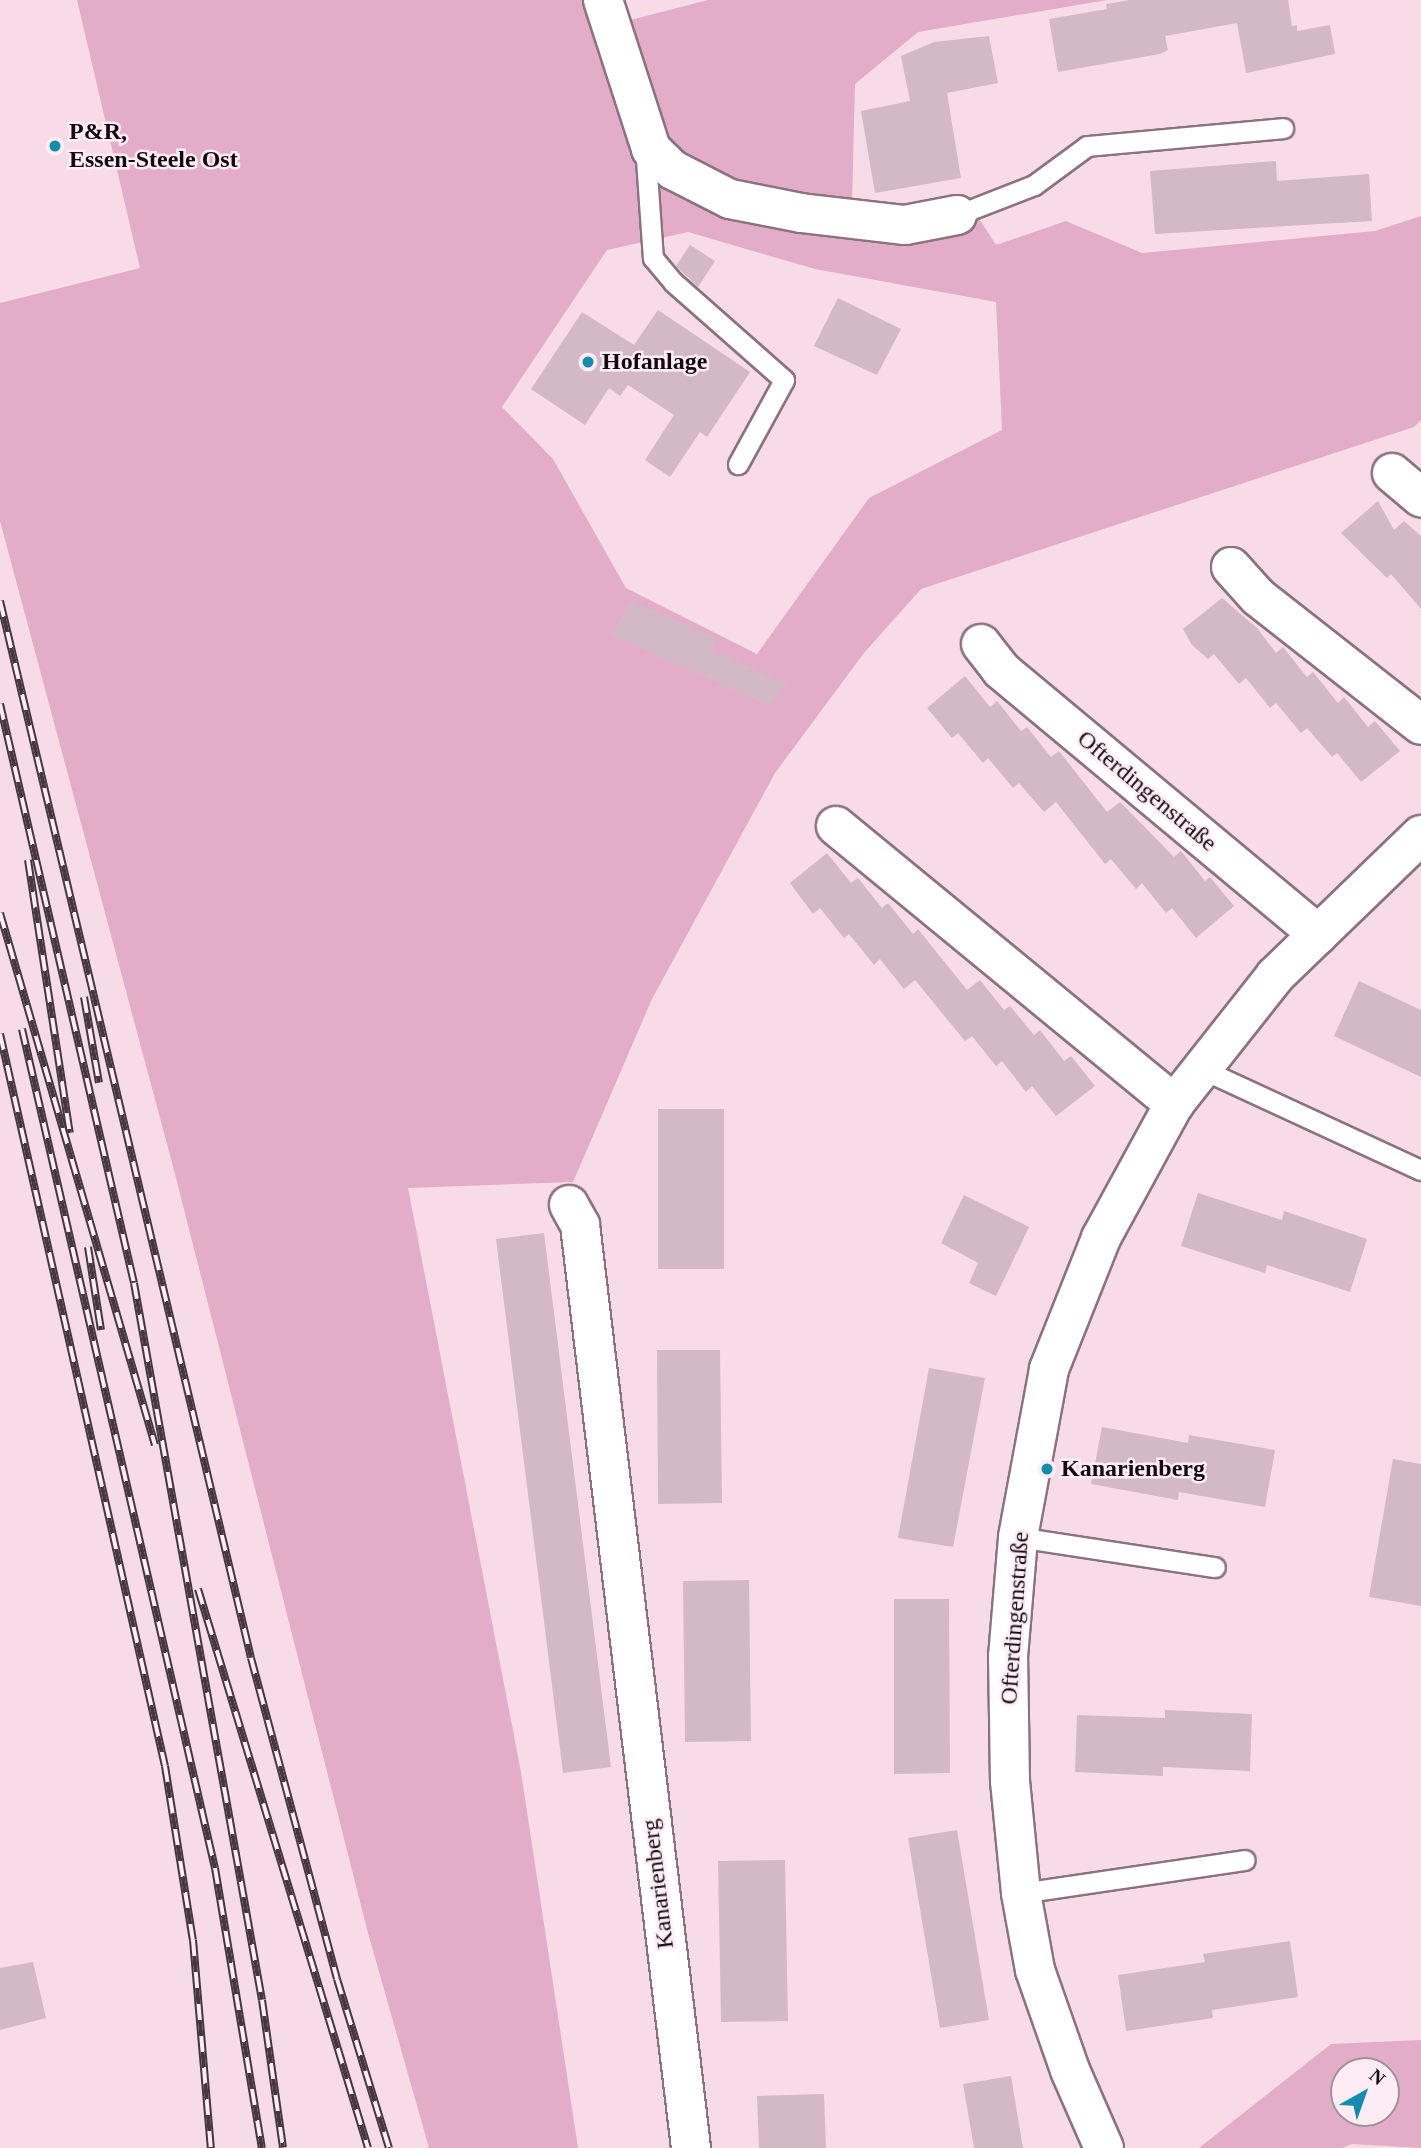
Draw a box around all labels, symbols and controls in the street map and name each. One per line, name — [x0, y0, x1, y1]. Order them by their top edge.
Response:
place label: P&R, Essen-Steele Ost — [69, 118, 238, 174]
marker: P&R, Essen-Steele Ost — [47, 138, 63, 154]
place label: Hofanlage — [602, 348, 707, 376]
marker: Hofanlage — [580, 354, 596, 370]
street label: Ofterdingenstraße — [1071, 724, 1223, 858]
place label: Kanarienberg — [1061, 1455, 1205, 1483]
marker: Kanarienberg — [1039, 1461, 1055, 1477]
street label: Ofterdingenstraße — [995, 1531, 1035, 1705]
street label: Kanarienberg — [636, 1818, 680, 1950]
north arrow — [1330, 2057, 1400, 2127]
text: N — [1366, 2065, 1390, 2090]

